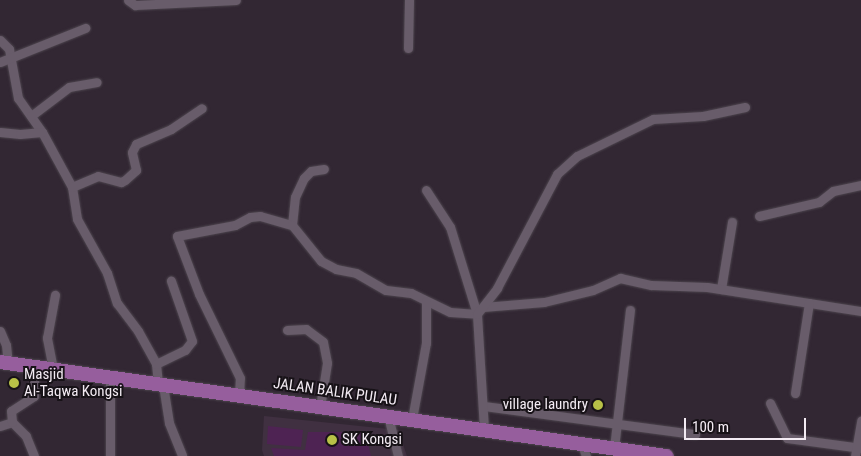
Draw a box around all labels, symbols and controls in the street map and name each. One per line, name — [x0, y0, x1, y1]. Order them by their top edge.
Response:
place label: Masjid Al-Taqwa Kongsi — [24, 365, 122, 400]
street label: JALAN BALIK PULAU — [272, 374, 398, 410]
marker: Masjid Al-Taqwa Kongsi — [8, 377, 20, 389]
place label: village laundry — [503, 396, 588, 414]
marker: village laundry — [592, 399, 604, 411]
scale bar — [686, 408, 808, 440]
text: 100 m — [692, 418, 729, 436]
place label: SK Kongsi — [342, 431, 402, 449]
marker: SK Kongsi — [326, 434, 338, 446]

